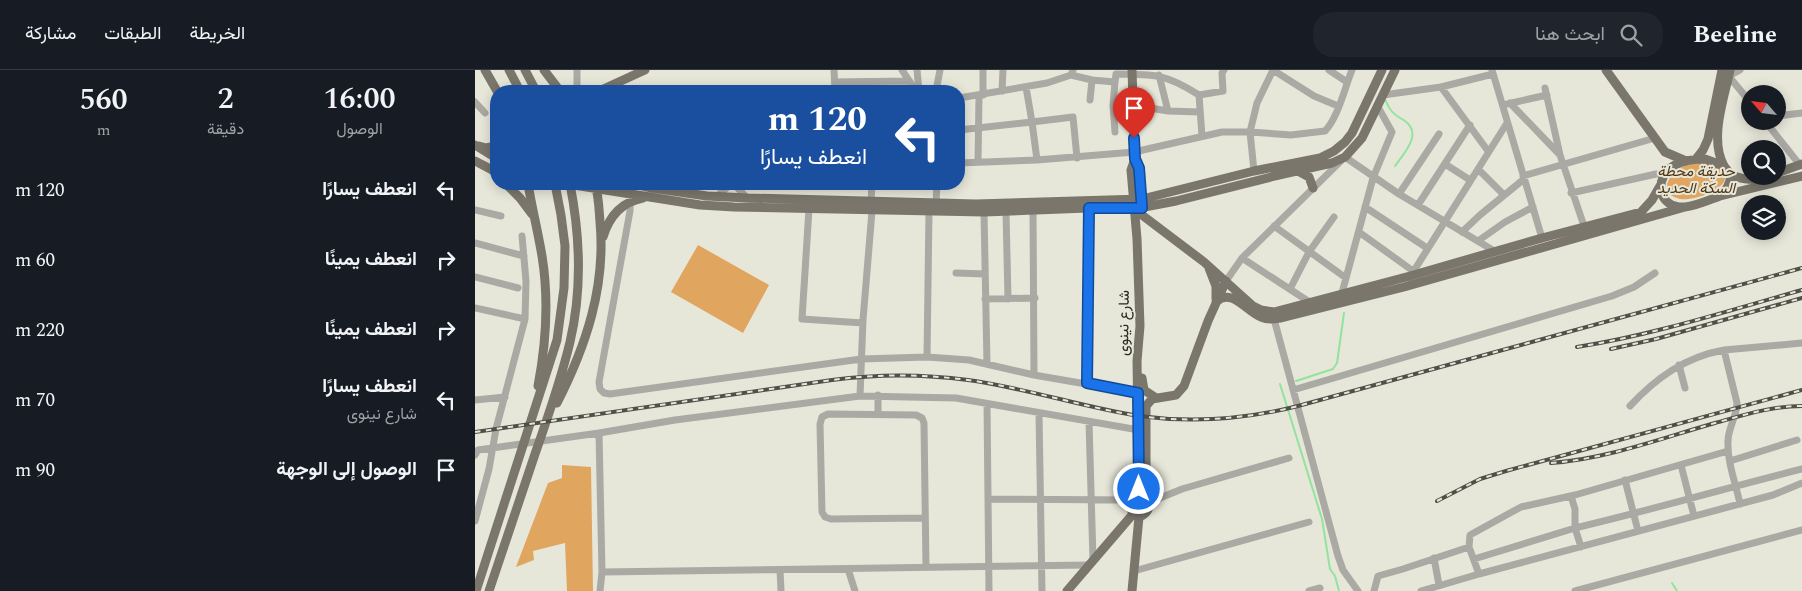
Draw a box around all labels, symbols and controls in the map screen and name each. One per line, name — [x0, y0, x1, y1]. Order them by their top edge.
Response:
search box — [1313, 12, 1663, 57]
text: Beeline — [1693, 17, 1777, 53]
text: مشاركة — [25, 20, 76, 47]
text: الطبقات — [104, 20, 161, 47]
text: الخريطة — [189, 20, 245, 47]
text: ابحث هنا — [1535, 20, 1605, 49]
icon: search — [1617, 21, 1645, 49]
text: 2 — [218, 76, 234, 122]
text: 16:00 — [323, 76, 396, 122]
text: 560 — [79, 77, 128, 123]
north arrow — [1741, 85, 1786, 130]
map controls — [1741, 85, 1786, 240]
pin — [1113, 87, 1155, 138]
text: 120 m — [768, 93, 867, 146]
icon: arrive — [1120, 94, 1148, 122]
icon: left — [885, 105, 950, 170]
text: دقيقة — [207, 117, 244, 141]
text: الوصول — [336, 117, 383, 141]
text: m — [97, 118, 110, 142]
button: search — [1741, 140, 1786, 185]
text: انعطف يسارًا — [760, 141, 867, 174]
park label: حديقة محطة السكة الحديد — [1657, 160, 1737, 200]
text: انعطف يسارًا — [322, 175, 417, 204]
text: 120 m — [15, 176, 65, 205]
icon: left — [432, 176, 460, 204]
button: layers — [1741, 195, 1786, 240]
text: انعطف يمينًا — [325, 245, 417, 274]
text: 60 m — [15, 246, 55, 275]
icon: right — [432, 246, 460, 274]
street label: شارع نينوى — [1112, 290, 1136, 356]
text: انعطف يمينًا — [325, 315, 417, 344]
text: 220 m — [15, 316, 65, 345]
icon: right — [432, 316, 460, 344]
text: انعطف يسارًا — [322, 372, 417, 401]
text: 70 m — [15, 386, 55, 415]
icon: left — [432, 386, 460, 414]
text: شارع نينوى — [347, 402, 417, 426]
text: الوصول إلى الوجهة — [276, 455, 417, 484]
text: 90 m — [15, 456, 55, 485]
icon: arrive — [432, 456, 460, 484]
position arrow — [1112, 462, 1164, 514]

